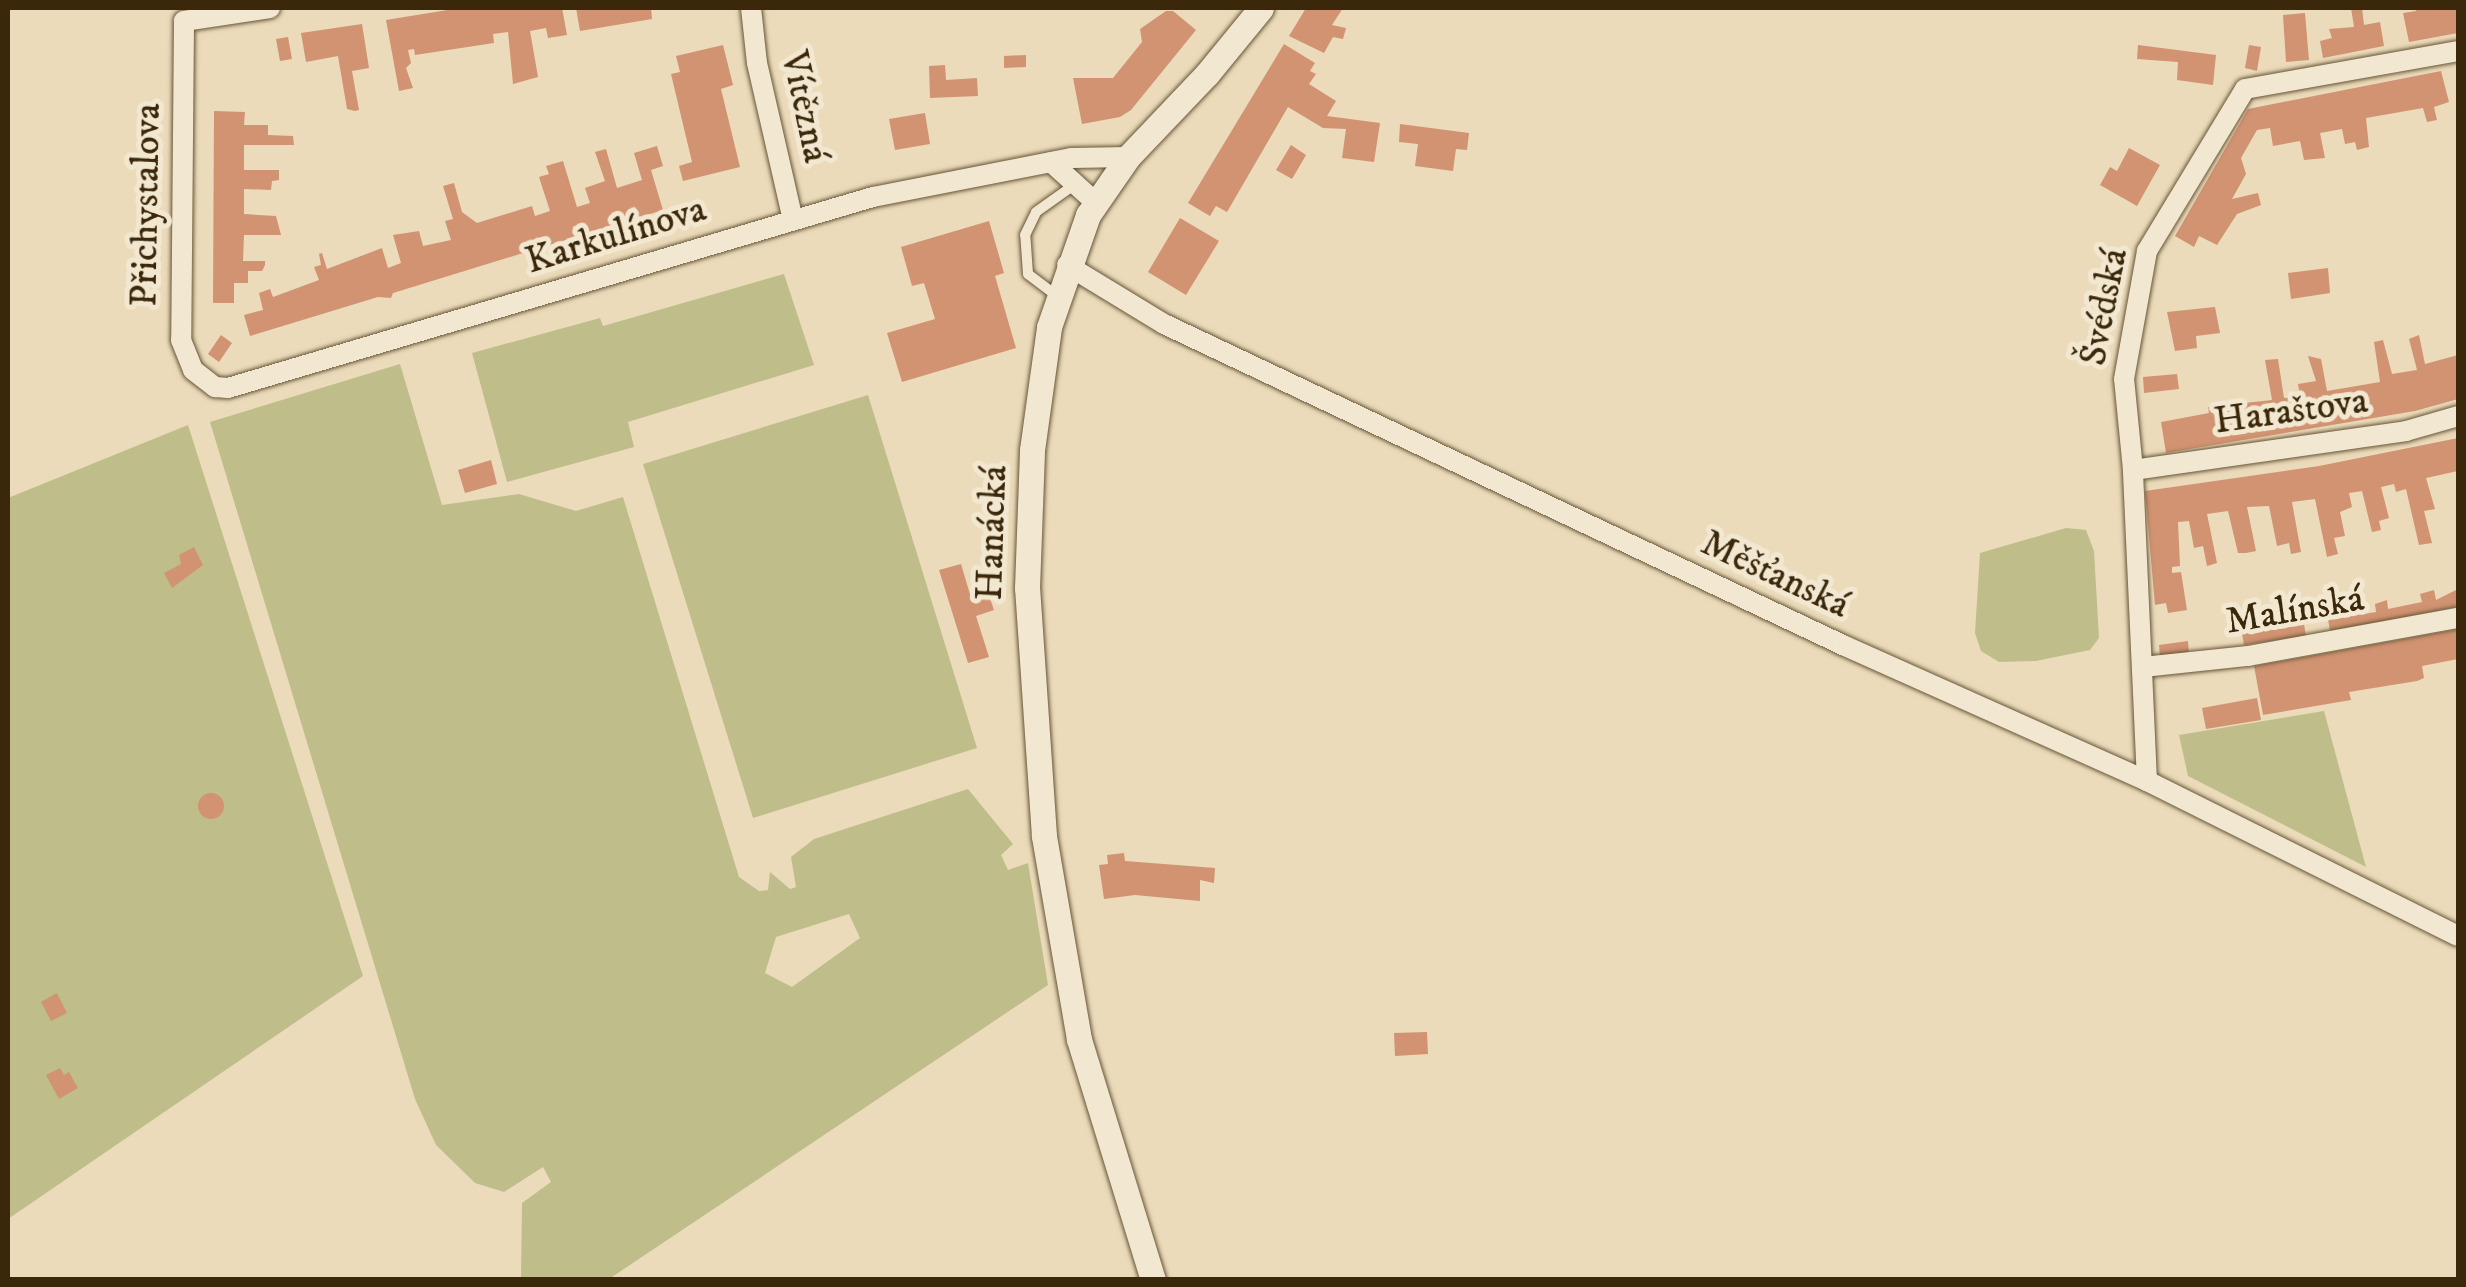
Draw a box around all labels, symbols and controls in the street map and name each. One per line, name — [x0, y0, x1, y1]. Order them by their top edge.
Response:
street label: Vítězná — [770, 47, 838, 167]
street label: Přichystalova — [122, 103, 172, 307]
street label: Karkulínova — [520, 187, 712, 285]
street label: Švédská — [2071, 244, 2139, 370]
street label: Haraštova — [2211, 379, 2371, 445]
street label: Hanácká — [968, 465, 1018, 601]
street label: Měšťanská — [1694, 521, 1856, 629]
street label: Malínská — [2222, 576, 2368, 646]

